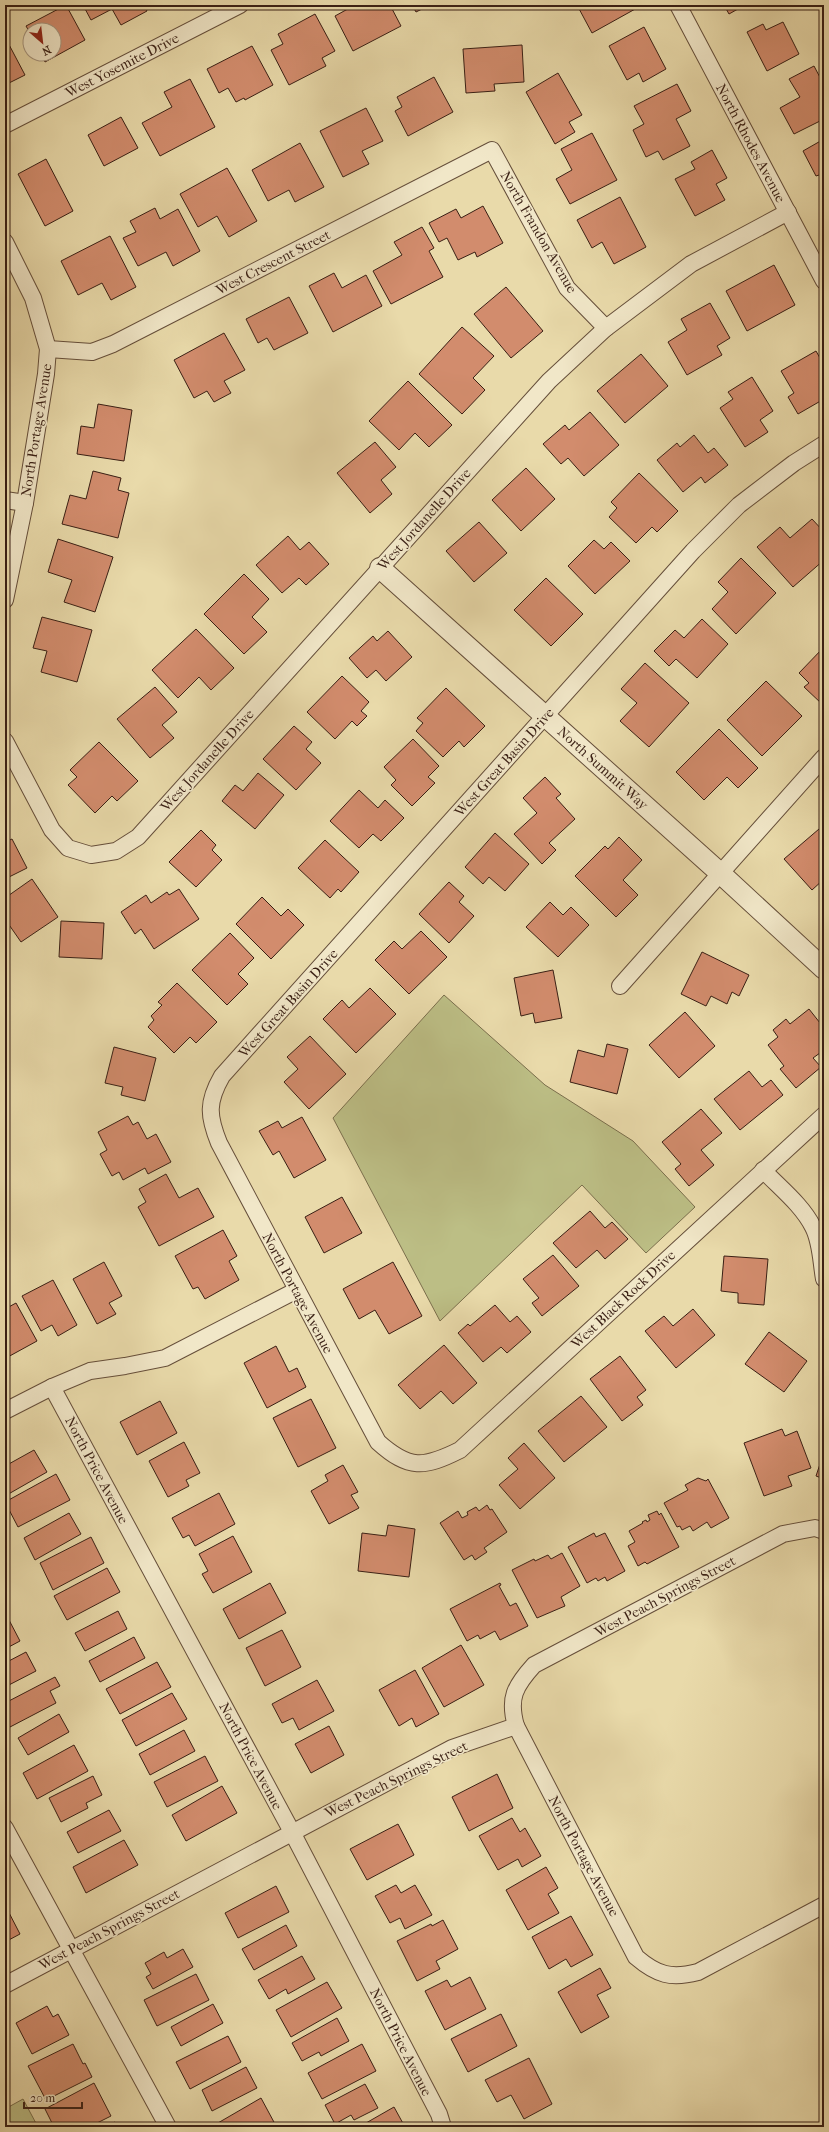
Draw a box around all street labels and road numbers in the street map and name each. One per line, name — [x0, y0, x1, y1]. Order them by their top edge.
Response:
street label: West Yosemite Drive — [62, 29, 182, 102]
street label: North Rhodes Avenue — [712, 81, 789, 206]
street label: North Frandon Avenue — [497, 168, 581, 296]
street label: West Crescent Street — [212, 226, 333, 299]
street label: North Portage Avenue — [18, 362, 55, 498]
street label: West Jordanelle Drive — [373, 465, 475, 575]
street label: West Great Basin Drive — [450, 704, 558, 821]
street label: West Jordanelle Drive — [156, 706, 258, 816]
street label: North Summit Way — [554, 723, 652, 814]
street label: West Great Basin Drive — [234, 945, 342, 1062]
street label: North Portage Avenue — [258, 1230, 337, 1357]
street label: West Black Rock Drive — [567, 1247, 679, 1353]
street label: North Price Avenue — [61, 1414, 132, 1527]
street label: West Peach Springs Street — [591, 1552, 739, 1641]
street label: North Price Avenue — [215, 1700, 286, 1813]
street label: West Peach Springs Street — [321, 1737, 470, 1822]
street label: North Portage Avenue — [544, 1793, 623, 1920]
street label: West Peach Springs Street — [35, 1885, 183, 1974]
street label: North Price Avenue — [366, 1985, 435, 2099]

